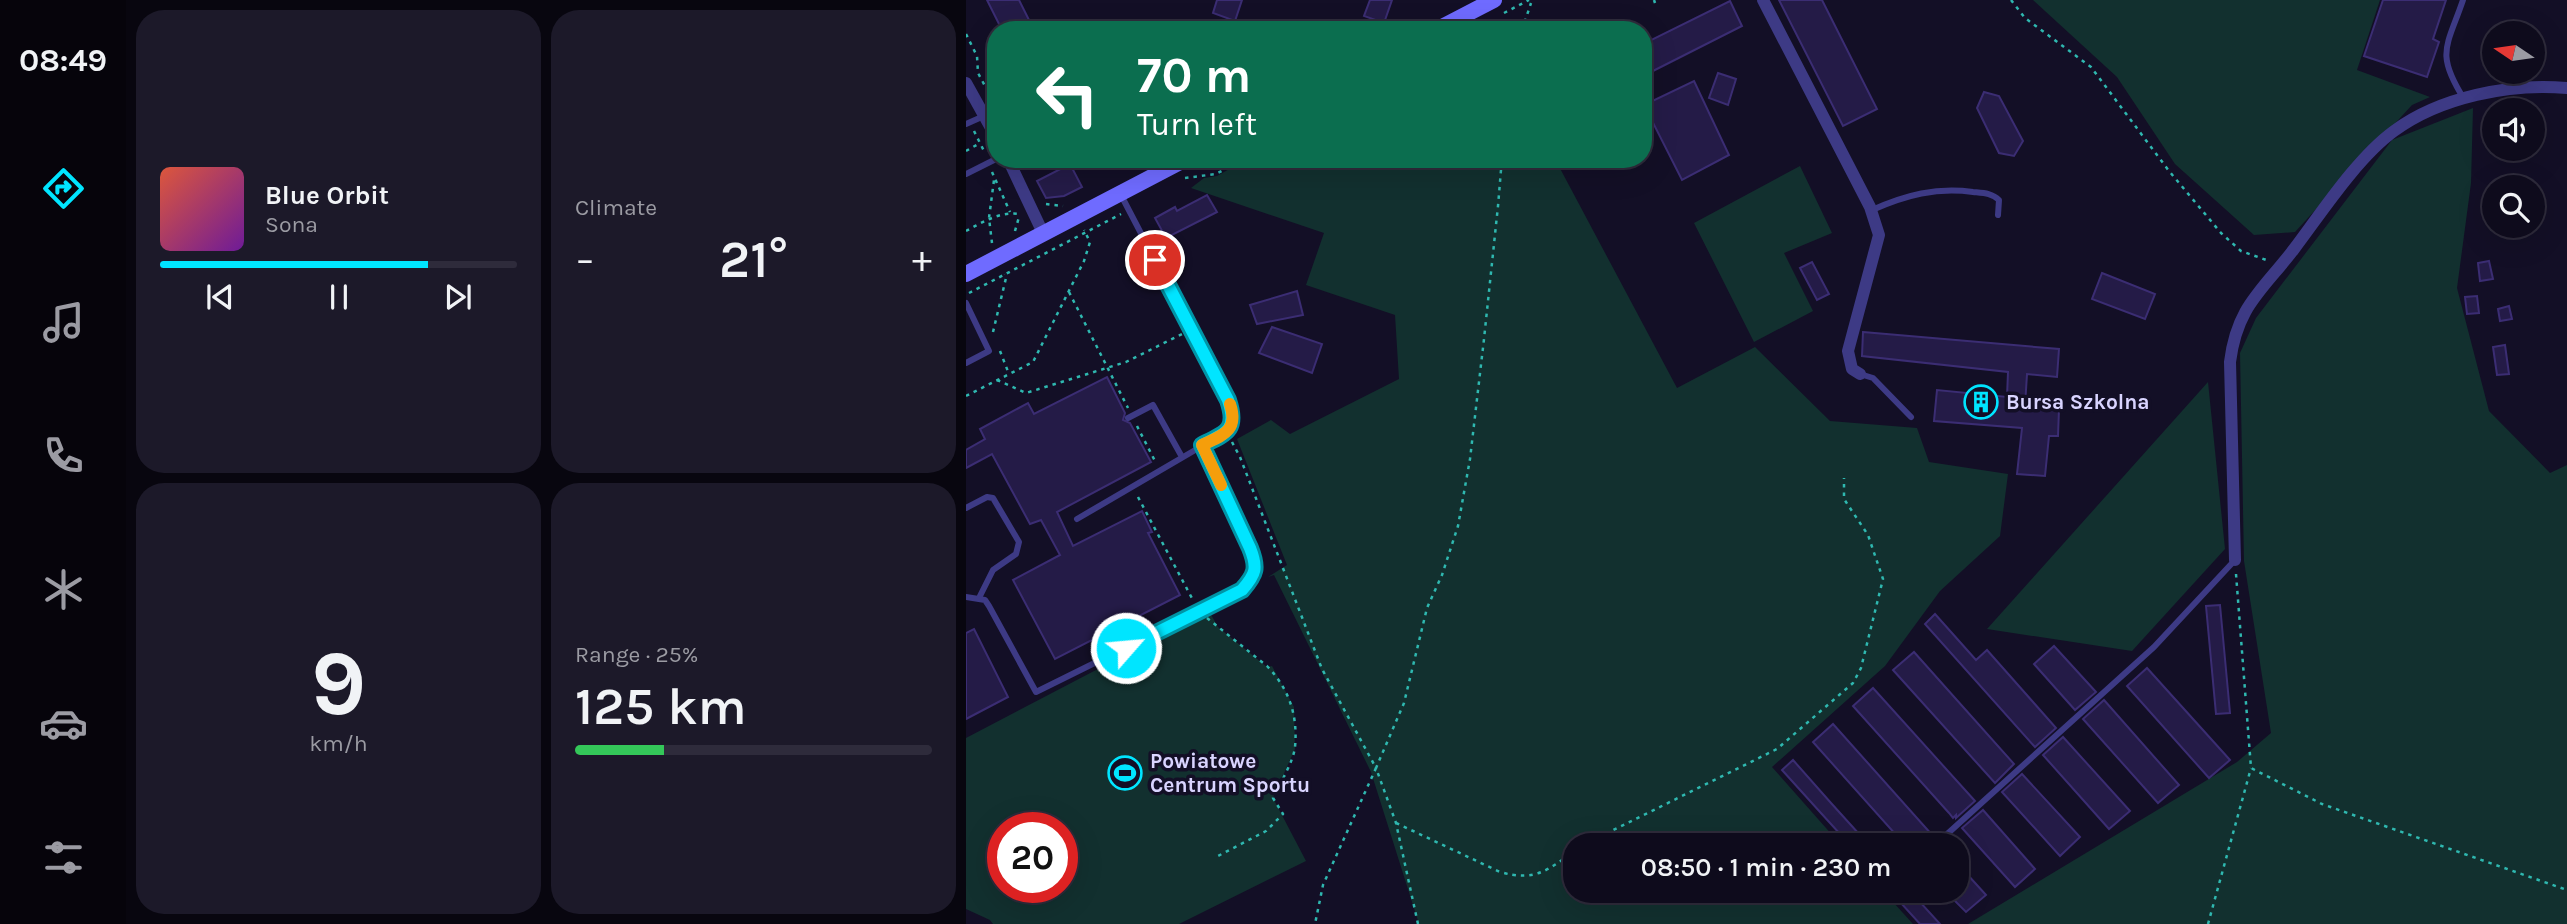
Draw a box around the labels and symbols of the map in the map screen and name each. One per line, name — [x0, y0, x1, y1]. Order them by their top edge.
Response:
north arrow — [2482, 21, 2544, 84]
pin — [1125, 230, 1185, 290]
building icon: Bursa Szkolna — [1962, 383, 2000, 421]
place label: Bursa Szkolna — [2006, 390, 2150, 414]
position arrow — [1089, 611, 1163, 685]
place label: Powiatowe Centrum Sportu — [1150, 749, 1310, 797]
sports icon: Powiatowe Centrum Sportu — [1106, 754, 1144, 792]
speed limit sign: 20 — [987, 812, 1078, 903]

